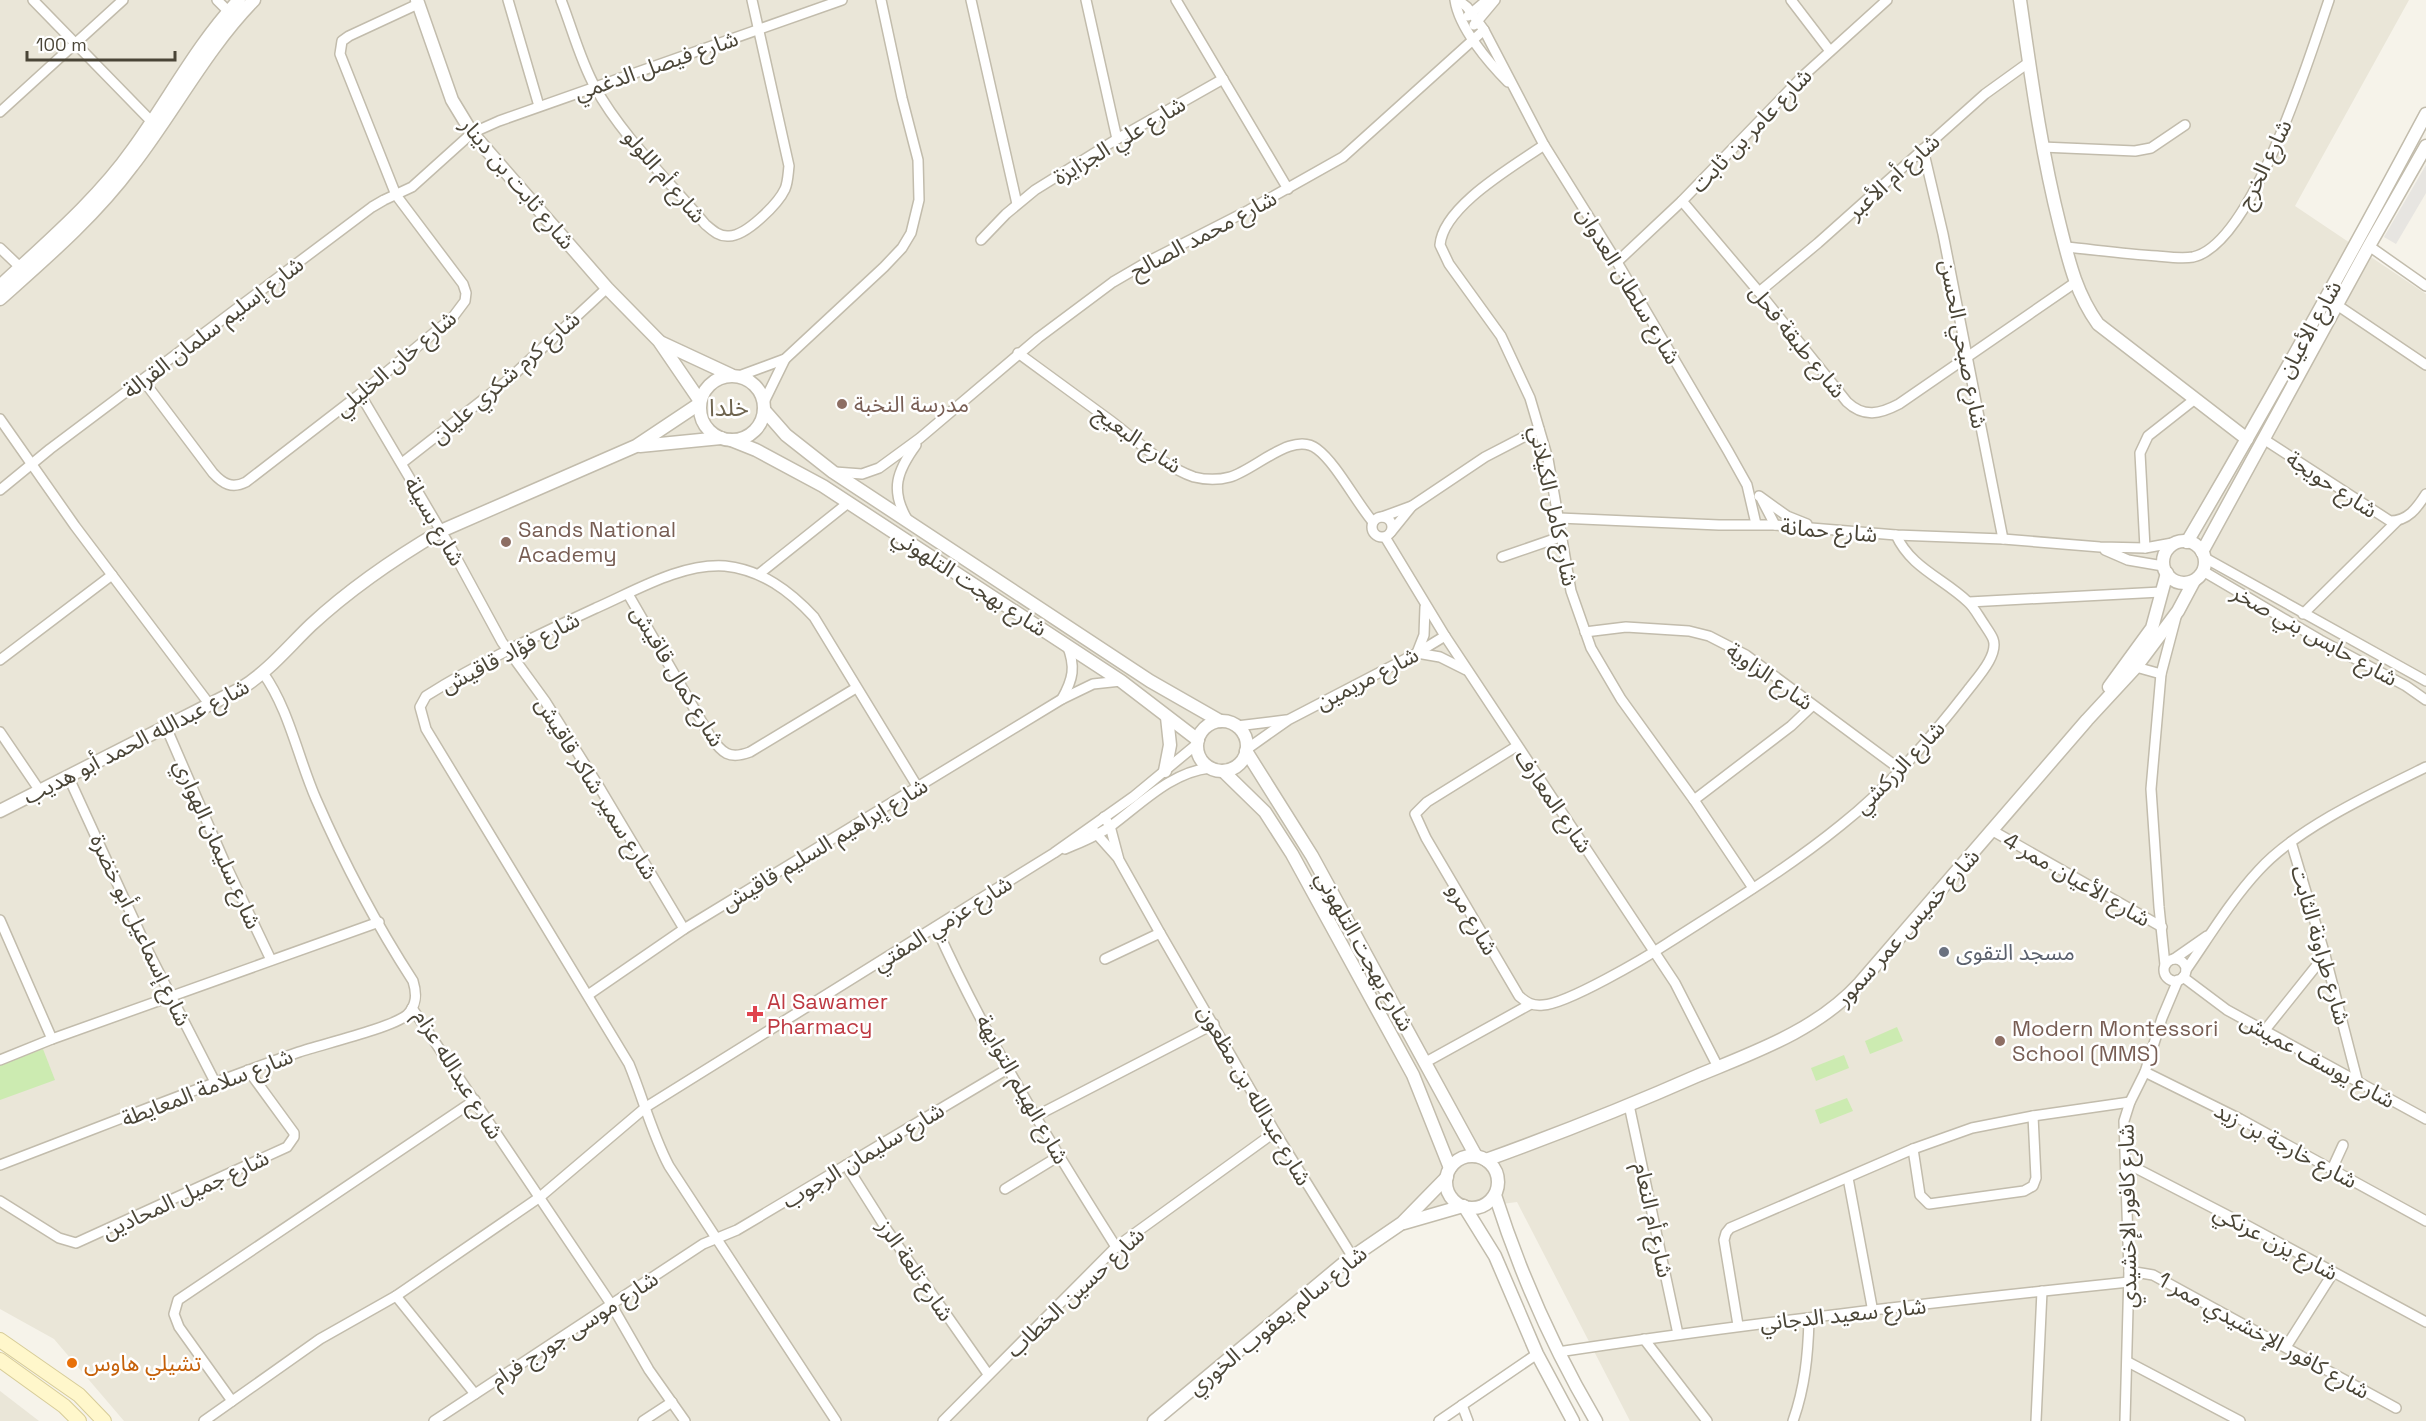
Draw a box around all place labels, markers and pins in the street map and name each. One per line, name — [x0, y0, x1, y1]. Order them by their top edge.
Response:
place label: مدرسة النخبة — [854, 390, 969, 418]
marker: مدرسة النخبة — [835, 397, 849, 411]
place label: Sands National Academy — [518, 515, 676, 568]
marker: Sands National Academy — [499, 535, 513, 549]
place label: مسجد التقوى — [1956, 938, 2075, 966]
marker: مسجد التقوى — [1937, 945, 1951, 959]
place label: Al Sawamer Pharmacy — [767, 987, 888, 1040]
marker: Al Sawamer Pharmacy — [748, 1007, 762, 1021]
place label: Modern Montessori School (MMS) — [2012, 1014, 2218, 1067]
marker: Modern Montessori School (MMS) — [1993, 1034, 2007, 1048]
place label: تشيلي هاوس — [84, 1349, 201, 1380]
marker: تشيلي هاوس — [65, 1356, 79, 1370]

